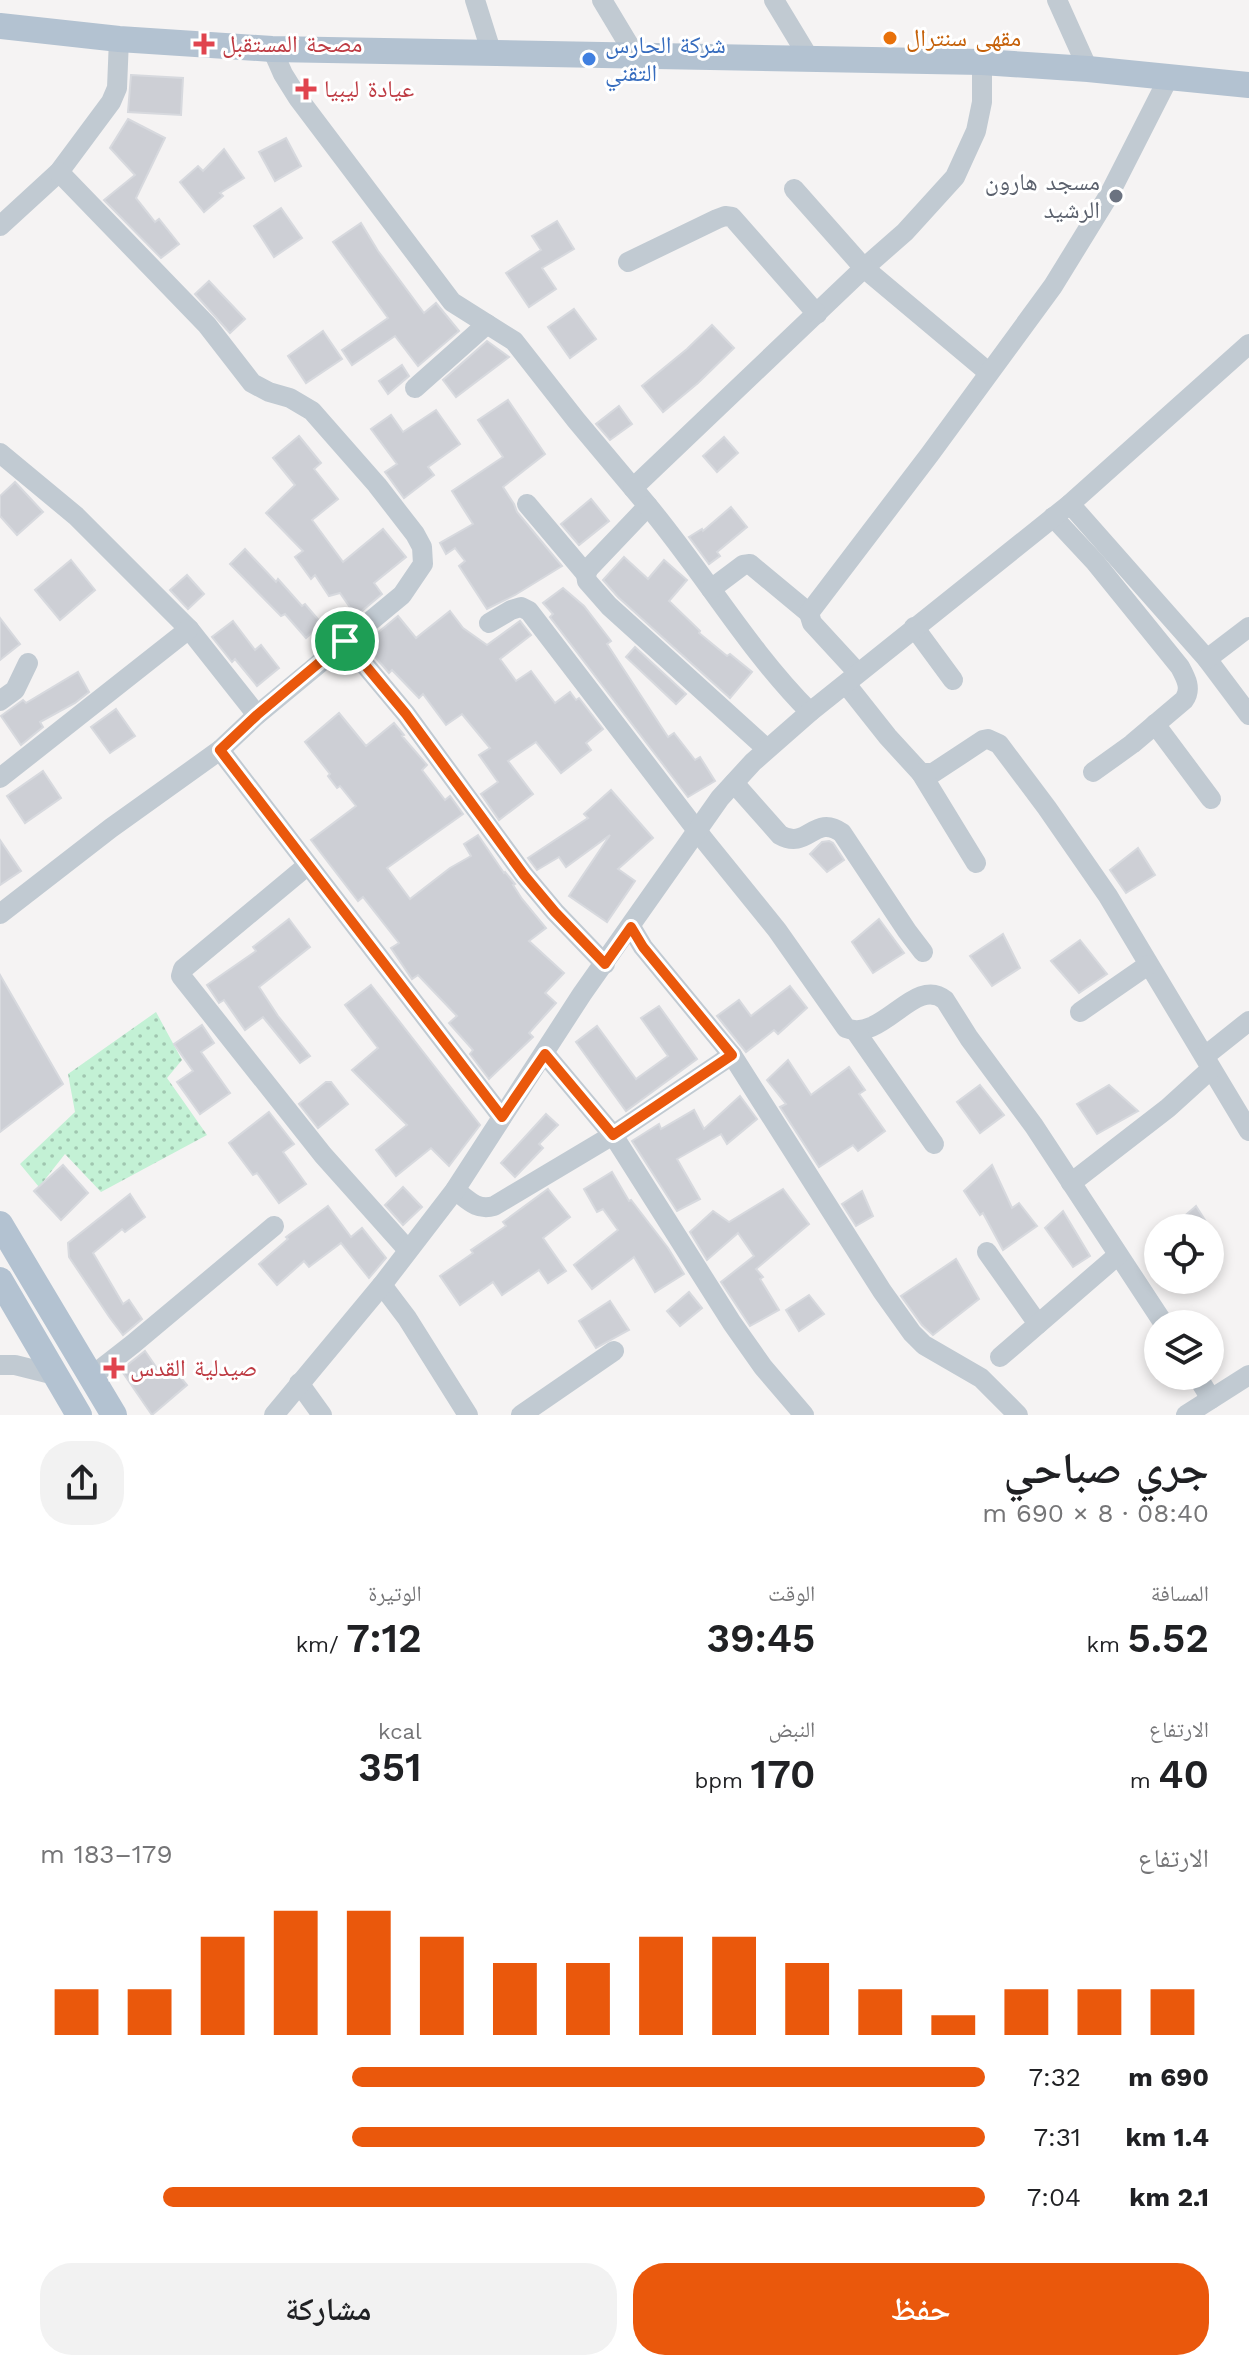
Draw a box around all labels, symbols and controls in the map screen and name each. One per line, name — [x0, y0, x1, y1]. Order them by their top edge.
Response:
place label: مقهى سنترال — [906, 24, 1021, 52]
marker: مقهى سنترال — [881, 29, 899, 47]
place label: مصحة المستقبل — [222, 30, 362, 58]
place label: شركة الحارس التقني — [605, 31, 726, 92]
marker: مصحة المستقبل — [193, 33, 215, 55]
marker: شركة الحارس التقني — [580, 50, 598, 68]
place label: عيادة ليبيا — [324, 75, 414, 103]
marker: عيادة ليبيا — [295, 78, 317, 100]
place label: مسجد هارون الرشيد — [985, 168, 1100, 224]
marker: مسجد هارون الرشيد — [1107, 187, 1125, 205]
pin — [311, 607, 379, 675]
icon: arrive — [323, 619, 367, 663]
map controls — [1144, 1214, 1224, 1390]
button: locate — [1144, 1214, 1224, 1294]
button: layers — [1144, 1310, 1224, 1390]
place label: صيدلية القدس — [130, 1354, 257, 1382]
marker: صيدلية القدس — [105, 1359, 123, 1377]
button: share — [40, 1441, 124, 1525]
text: جري صباحي — [1003, 1442, 1209, 1494]
text: 08:40 · 8 × 690 m — [982, 1498, 1209, 1528]
text: الوتيرة — [368, 1581, 422, 1606]
text: الوقت — [768, 1581, 815, 1606]
text: المسافة — [1151, 1581, 1209, 1606]
text: 7:12 — [346, 1615, 422, 1662]
text: 39:45 — [707, 1615, 815, 1662]
text: 5.52 — [1128, 1615, 1209, 1662]
text: /km — [296, 1632, 346, 1657]
text: km — [1087, 1632, 1128, 1657]
text: النبض — [768, 1717, 815, 1742]
text: الارتفاع — [1149, 1717, 1209, 1742]
text: kcal — [378, 1719, 422, 1744]
text: 351 — [358, 1744, 422, 1791]
text: 170 — [751, 1751, 815, 1798]
text: 40 — [1158, 1751, 1209, 1798]
text: bpm — [694, 1768, 751, 1793]
text: m — [1130, 1768, 1158, 1793]
text: 179–183 m — [40, 1839, 173, 1869]
text: الارتفاع — [1138, 1843, 1209, 1873]
text: 7:32 — [1028, 2062, 1081, 2092]
text: 690 m — [1128, 2062, 1209, 2092]
text: 7:31 — [1033, 2122, 1081, 2152]
text: 1.4 km — [1125, 2122, 1209, 2152]
text: 7:04 — [1027, 2182, 1081, 2212]
text: 2.1 km — [1129, 2182, 1209, 2212]
button: مشاركة — [40, 2263, 617, 2355]
button: حفظ — [633, 2263, 1209, 2355]

